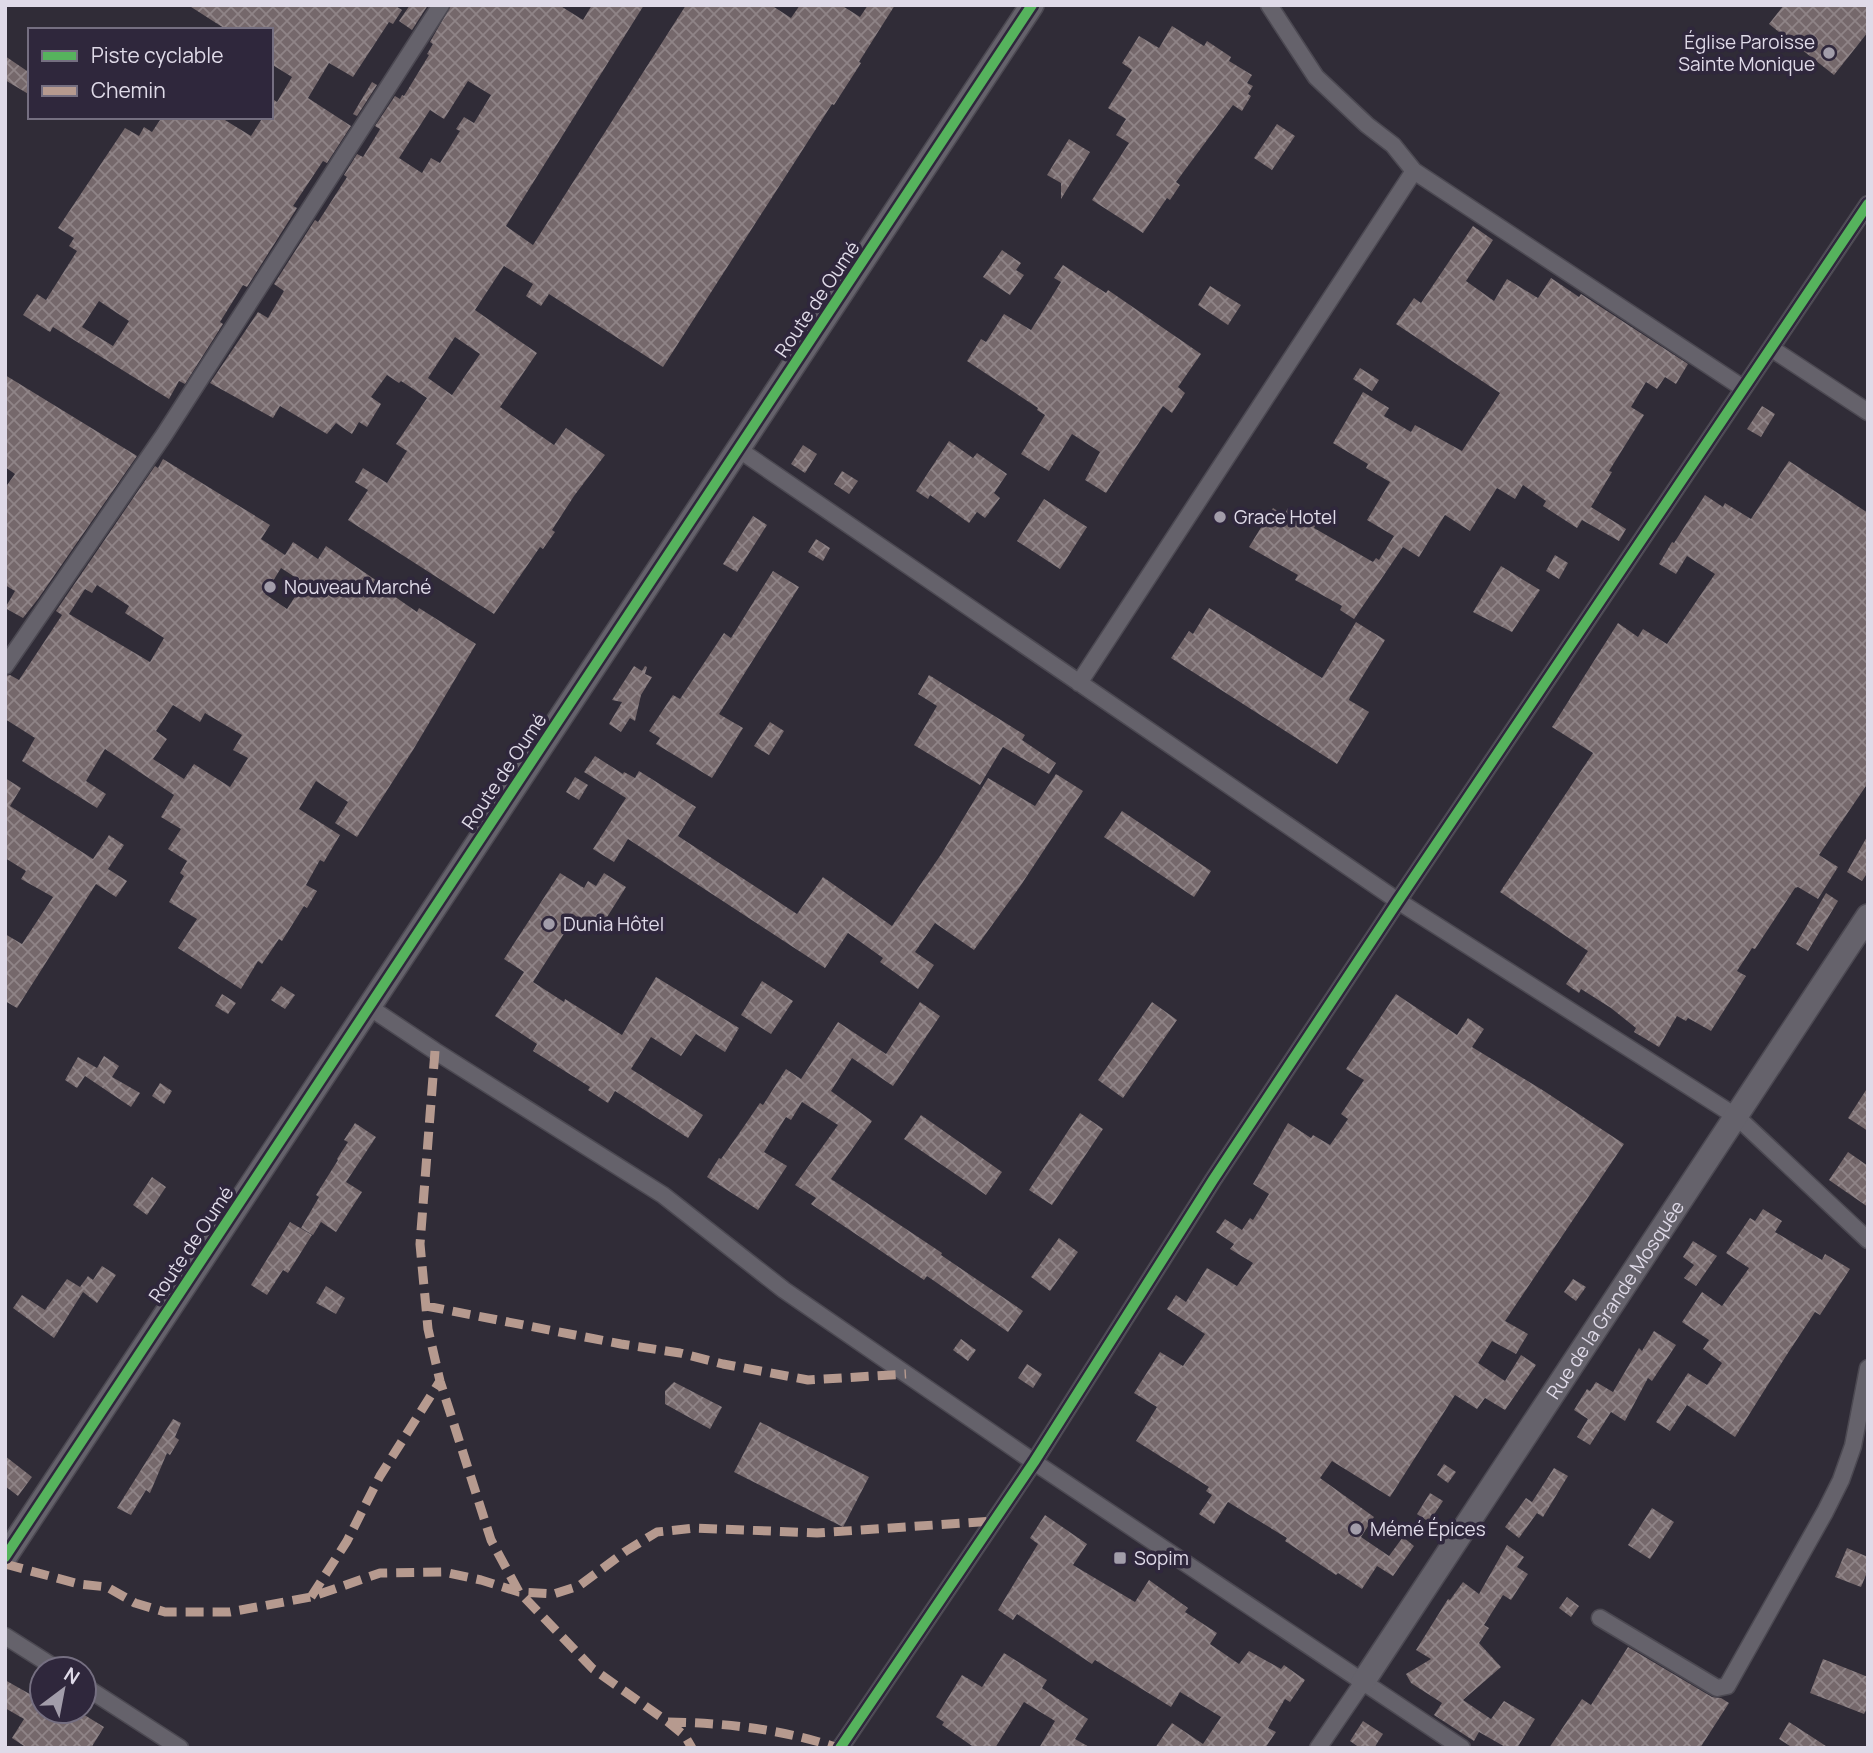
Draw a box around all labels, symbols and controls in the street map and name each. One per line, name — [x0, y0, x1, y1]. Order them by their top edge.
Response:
legend — [28, 28, 273, 119]
place label: Église Paroisse Sainte Monique — [1678, 29, 1815, 77]
text: Piste cyclable — [91, 41, 223, 69]
marker: Église Paroisse Sainte Monique — [1821, 45, 1837, 61]
text: Chemin — [91, 76, 166, 104]
street label: Route de Oumé — [768, 236, 866, 362]
place label: Grace Hotel — [1234, 504, 1337, 530]
marker: Grace Hotel — [1212, 509, 1228, 525]
place label: Nouveau Marché — [284, 574, 431, 600]
marker: Nouveau Marché — [262, 579, 278, 595]
street label: Route de Oumé — [455, 708, 553, 834]
place label: Dunia Hôtel — [563, 911, 664, 937]
marker: Dunia Hôtel — [541, 916, 557, 932]
street label: Route de Oumé — [142, 1181, 240, 1307]
street label: Rue de la Grande Mosquée — [1540, 1195, 1690, 1404]
place label: Mémé Épices — [1370, 1516, 1486, 1542]
marker: Mémé Épices — [1348, 1521, 1364, 1537]
place label: Sopim — [1134, 1545, 1189, 1571]
marker: Sopim — [1112, 1550, 1128, 1566]
north arrow — [28, 1655, 98, 1725]
text: N — [59, 1661, 85, 1690]

